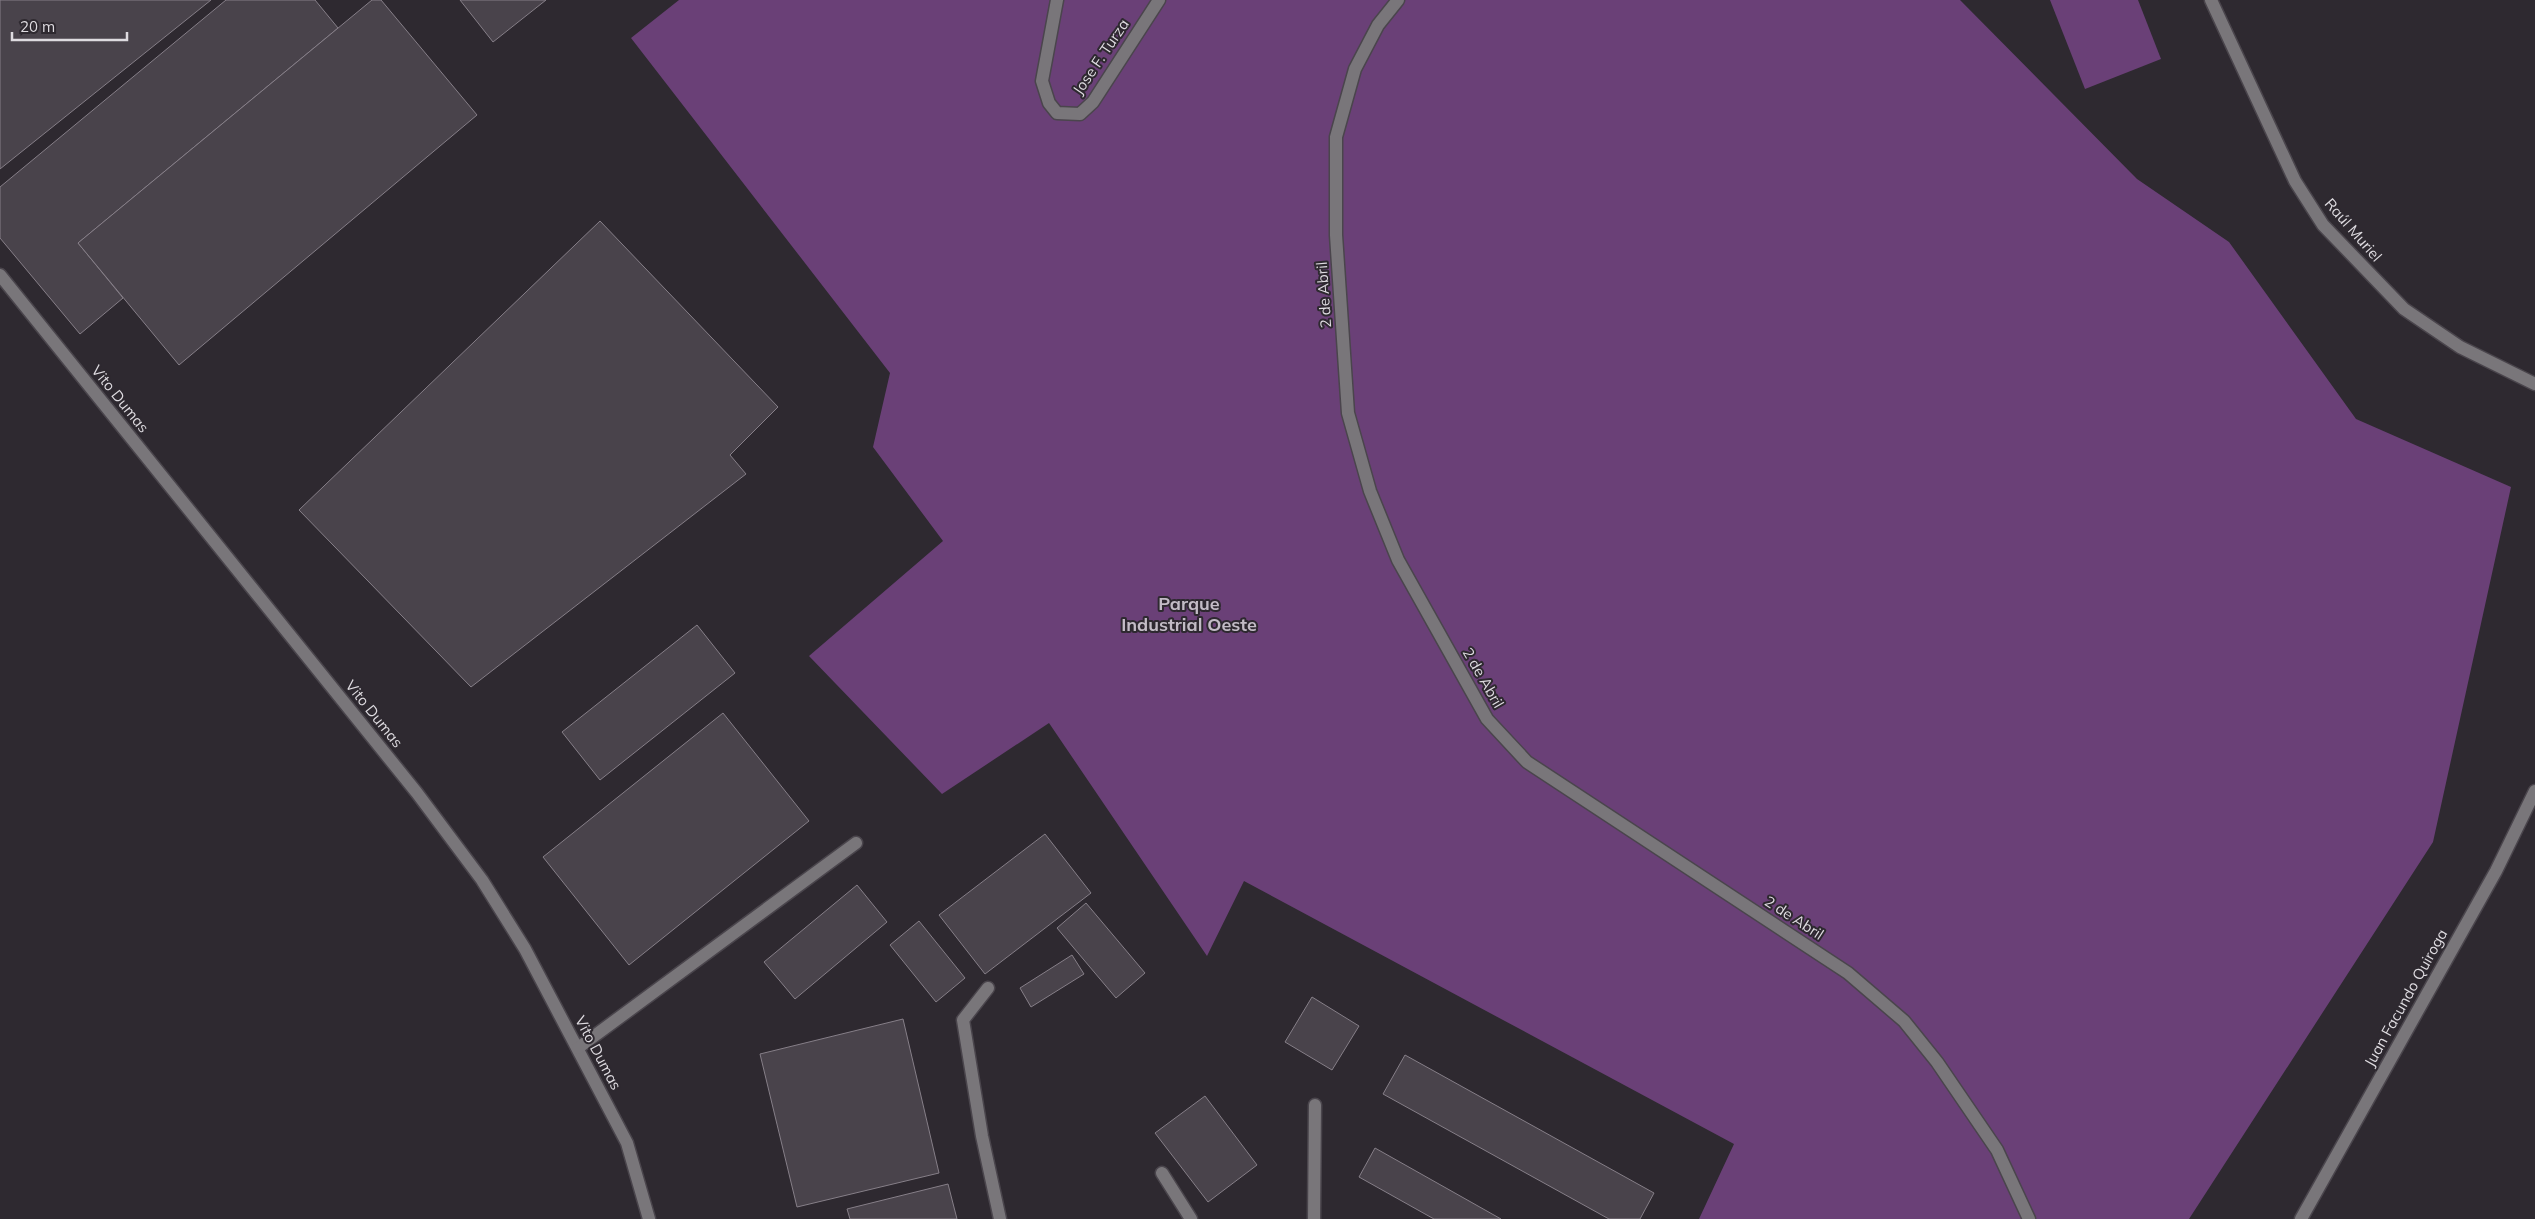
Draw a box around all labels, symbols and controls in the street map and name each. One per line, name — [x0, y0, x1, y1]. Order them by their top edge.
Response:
scale bar — [12, 10, 128, 42]
street label: Jose F. Turza — [1068, 15, 1133, 98]
text: 20 m — [20, 17, 55, 36]
street label: Raúl Muriel — [2321, 194, 2386, 265]
street label: 2 de Abril — [1312, 261, 1335, 329]
street label: Vito Dumas — [87, 361, 153, 436]
district label: Parque Industrial Oeste — [1121, 592, 1257, 636]
street label: 2 de Abril — [1459, 644, 1508, 711]
street label: Vito Dumas — [341, 676, 407, 751]
street label: 2 de Abril — [1761, 891, 1827, 944]
street label: Juan Facundo Quiroga — [2360, 926, 2451, 1070]
street label: Vito Dumas — [571, 1012, 626, 1093]

